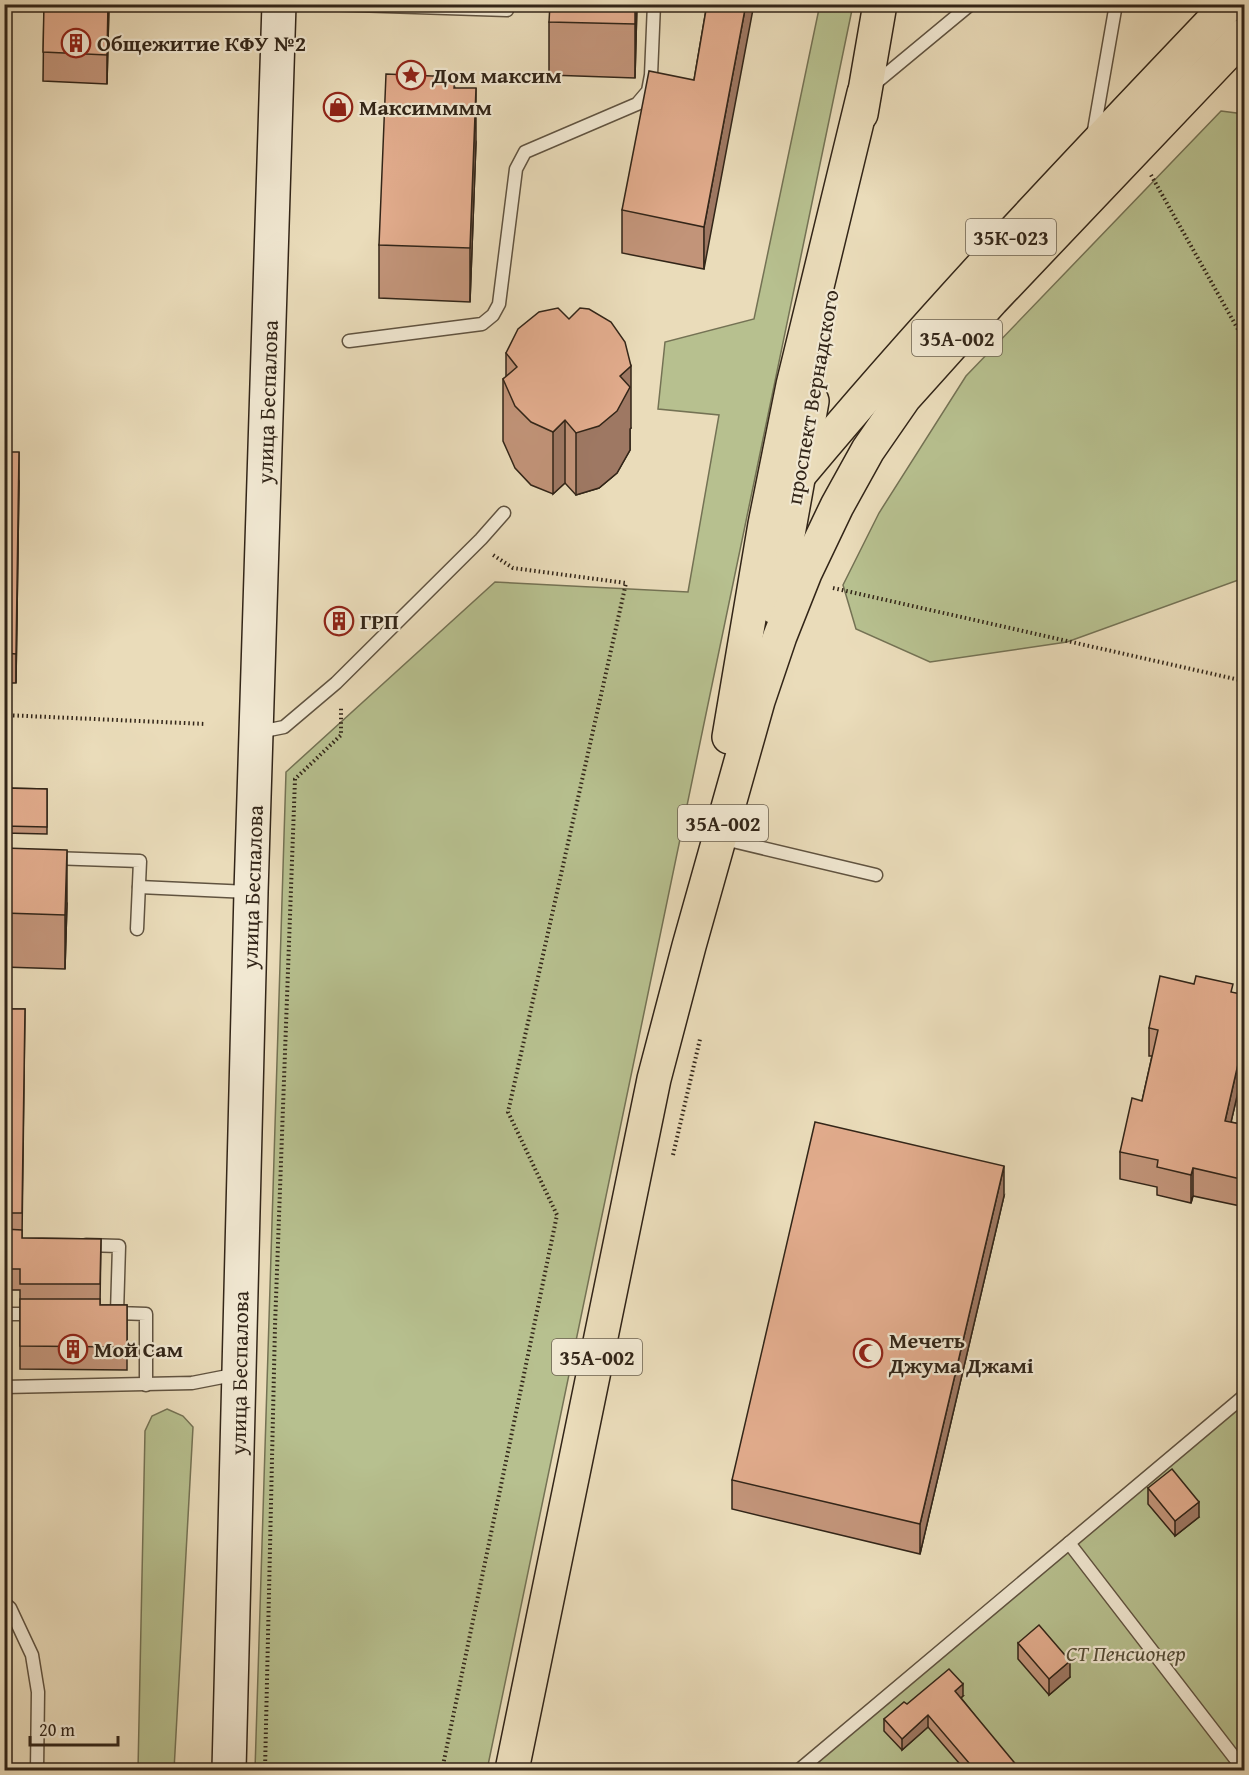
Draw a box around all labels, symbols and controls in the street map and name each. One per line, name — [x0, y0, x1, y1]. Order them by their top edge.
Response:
building icon: Общежитие КФУ №2 — [60, 27, 92, 59]
place label: Общежитие КФУ №2 — [97, 27, 306, 59]
place icon: Дом максим — [395, 59, 427, 91]
place label: Дом максим — [431, 59, 562, 91]
shop icon: Максимммм — [322, 91, 354, 123]
place label: Максимммм — [359, 91, 492, 123]
road number: 35К-023 — [966, 219, 1056, 255]
street label: проспект Вернадского — [777, 287, 847, 507]
street label: улица Беспалова — [248, 319, 286, 486]
road number: 35А-002 — [912, 320, 1002, 356]
building icon: ГРП — [323, 605, 355, 637]
place label: ГРП — [360, 605, 399, 637]
street label: улица Беспалова — [233, 804, 271, 971]
road number: 35А-002 — [678, 805, 768, 841]
street label: улица Беспалова — [222, 1290, 256, 1456]
place label: Мечеть Джума Джамі — [888, 1324, 1034, 1381]
building icon: Мой Сам — [57, 1333, 89, 1365]
place label: Мой Сам — [94, 1333, 183, 1365]
mosque icon: Мечеть Джума Джамі — [852, 1337, 884, 1369]
road number: 35А-002 — [552, 1339, 642, 1375]
park label: СТ Пенсионер — [1066, 1637, 1186, 1669]
scale bar — [30, 1709, 118, 1747]
text: 20 m — [39, 1716, 75, 1743]

